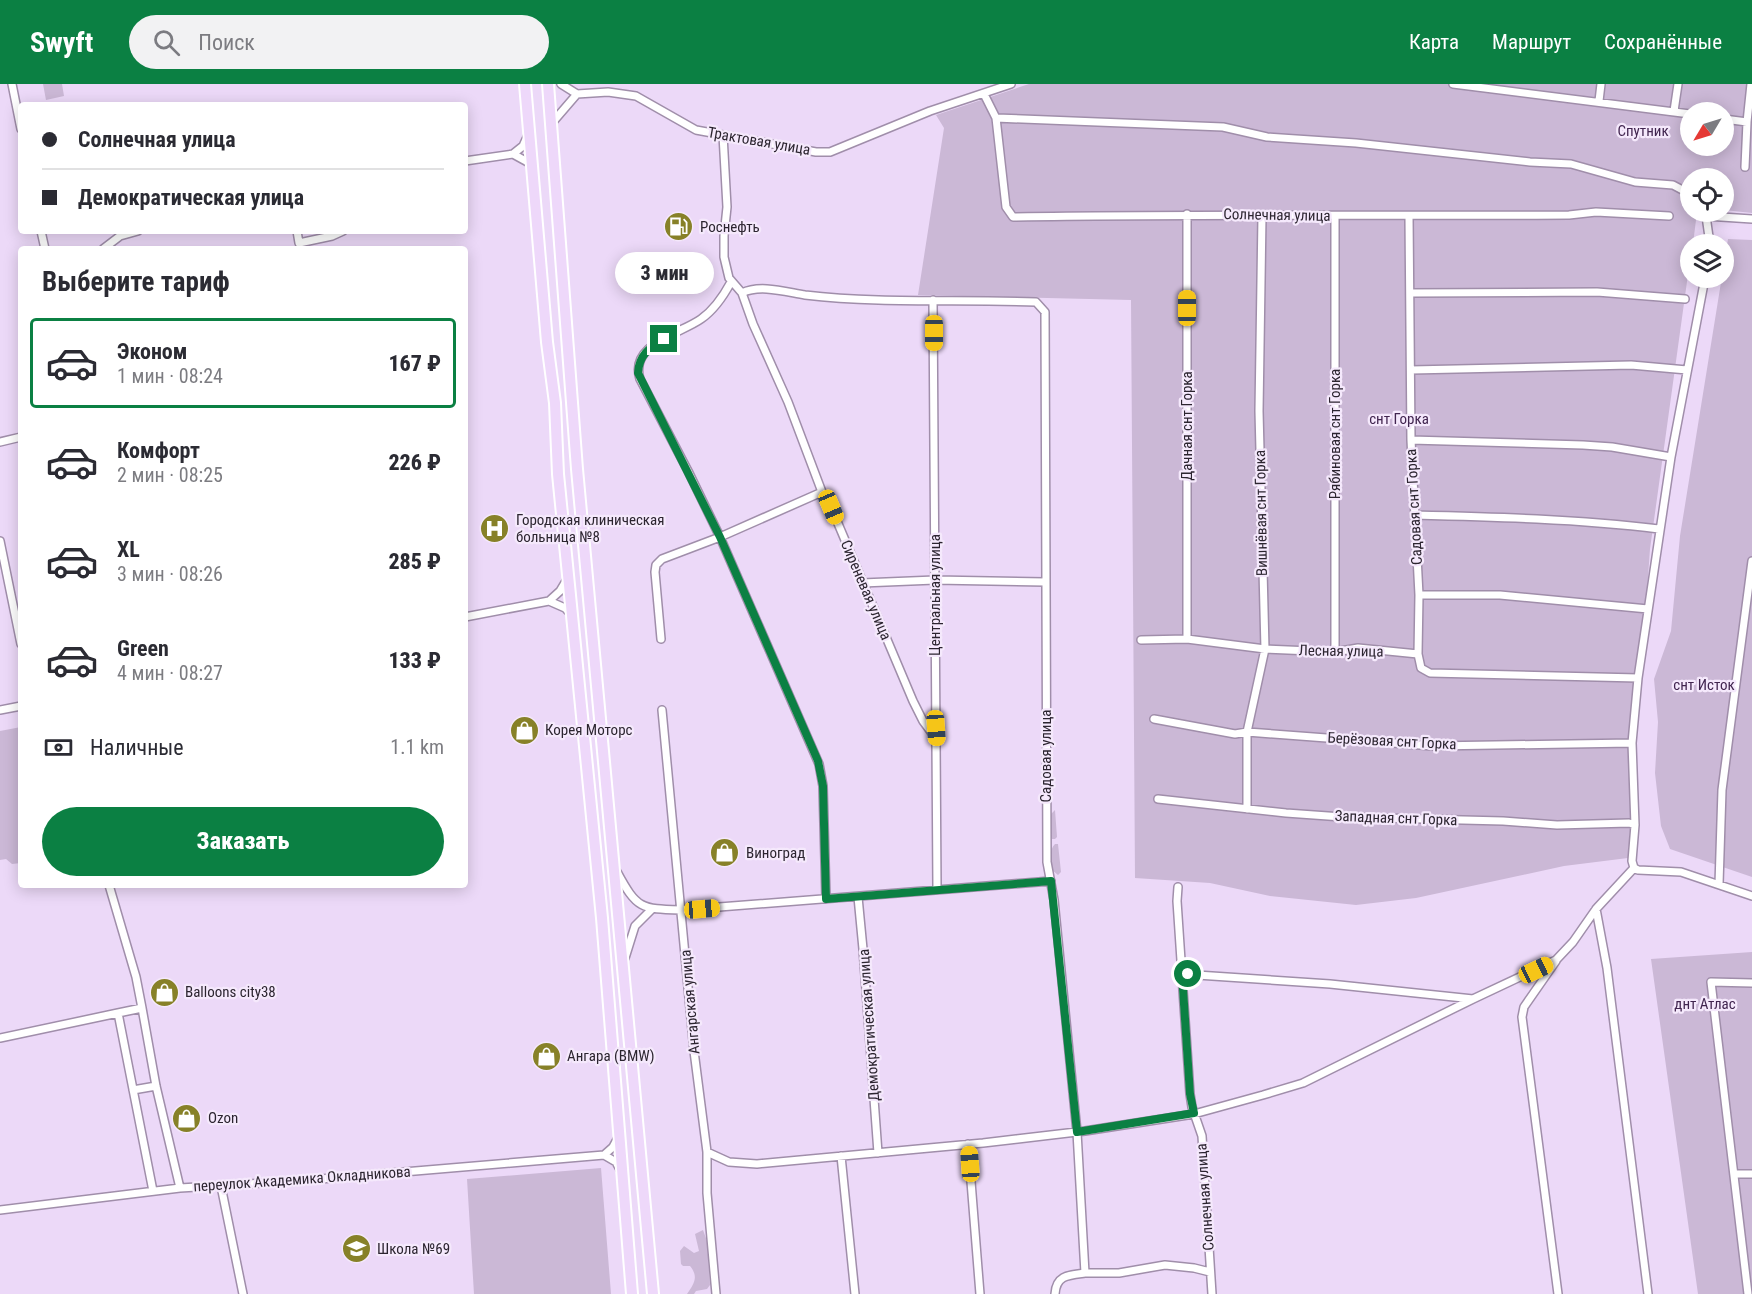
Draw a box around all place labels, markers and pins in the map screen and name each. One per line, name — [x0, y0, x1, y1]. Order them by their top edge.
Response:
fuel station icon: Роснефть — [663, 211, 695, 243]
place label: Роснефть — [700, 218, 760, 236]
place label: Городская клиническая больница №8 — [516, 511, 664, 546]
hospital icon: Городская клиническая больница №8 — [479, 513, 511, 545]
shop icon: Корея Моторс — [508, 714, 540, 746]
place label: Корея Моторс — [545, 721, 633, 739]
shop icon: Виноград — [709, 837, 741, 869]
place label: Виноград — [746, 844, 805, 862]
shop icon: Balloons city38 — [148, 976, 180, 1008]
place label: Balloons city38 — [185, 983, 276, 1001]
shop icon: Ангара (BMW) — [530, 1040, 562, 1072]
place label: Ангара (BMW) — [567, 1047, 655, 1065]
shop icon: Ozon — [171, 1102, 203, 1134]
place label: Ozon — [208, 1109, 238, 1127]
school or university icon: Школа №69 — [340, 1233, 372, 1265]
place label: Школа №69 — [377, 1240, 450, 1258]

